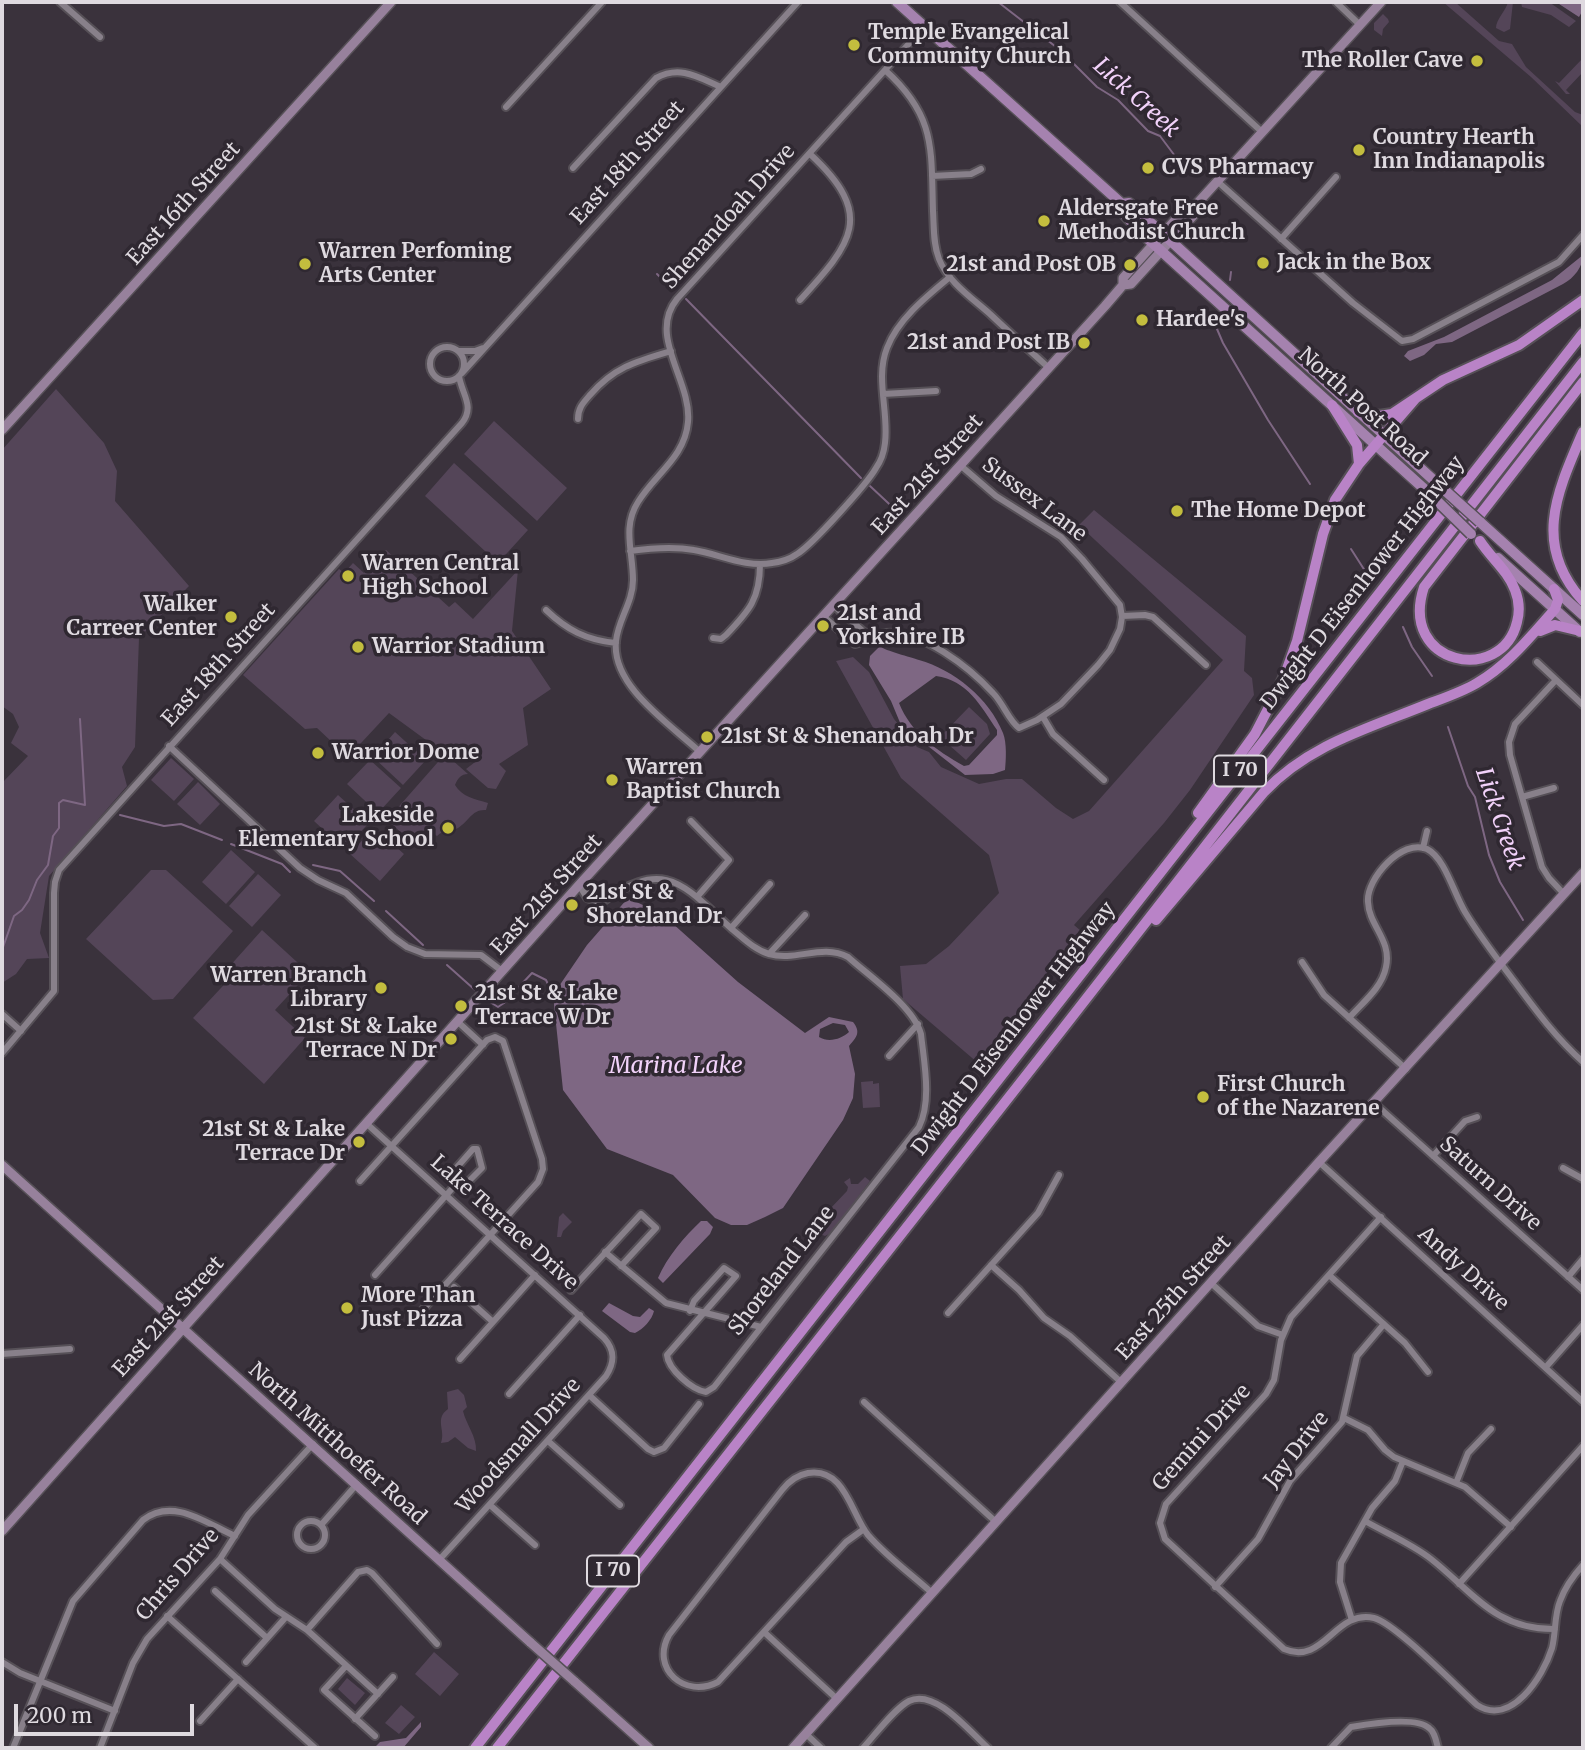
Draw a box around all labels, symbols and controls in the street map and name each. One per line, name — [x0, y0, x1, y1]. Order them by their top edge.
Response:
place label: Temple Evangelical Community Church — [868, 20, 1071, 70]
marker: Temple Evangelical Community Church — [846, 37, 862, 53]
place label: The Roller Cave — [1302, 48, 1463, 74]
water label: Lick Creek — [1087, 52, 1185, 144]
marker: The Roller Cave — [1469, 53, 1485, 69]
street label: East 18th Street — [566, 96, 690, 230]
place label: Country Hearth Inn Indianapolis — [1373, 125, 1545, 175]
street label: East 16th Street — [122, 137, 246, 271]
street label: Shenandoah Drive — [657, 139, 801, 295]
marker: Country Hearth Inn Indianapolis — [1351, 142, 1367, 158]
place label: CVS Pharmacy — [1162, 155, 1313, 181]
marker: CVS Pharmacy — [1140, 160, 1156, 176]
place label: Aldersgate Free Methodist Church — [1058, 196, 1245, 246]
marker: Aldersgate Free Methodist Church — [1036, 213, 1052, 229]
place label: Warren Perfoming Arts Center — [319, 239, 512, 289]
place label: Jack in the Box — [1277, 250, 1431, 276]
place label: 21st and Post OB — [946, 252, 1116, 278]
marker: Jack in the Box — [1255, 255, 1271, 271]
marker: Warren Perfoming Arts Center — [297, 256, 313, 272]
marker: 21st and Post OB — [1122, 257, 1138, 273]
place label: Hardee's — [1156, 307, 1245, 333]
marker: Hardee's — [1134, 312, 1150, 328]
place label: 21st and Post IB — [907, 330, 1070, 356]
marker: 21st and Post IB — [1076, 335, 1092, 351]
street label: North Post Road — [1292, 343, 1432, 471]
street label: East 21st Street — [867, 410, 989, 540]
street label: Dwight D Eisenhower Highway — [1256, 451, 1470, 715]
street label: Sussex Lane — [977, 453, 1091, 547]
place label: The Home Depot — [1191, 498, 1366, 524]
marker: The Home Depot — [1169, 503, 1185, 519]
place label: Warren Central High School — [362, 551, 519, 601]
marker: Warren Central High School — [340, 568, 356, 584]
place label: Walker Carreer Center — [67, 592, 217, 642]
street label: East 18th Street — [157, 598, 281, 732]
place label: 21st and Yorkshire IB — [837, 601, 965, 651]
marker: Walker Carreer Center — [223, 609, 239, 625]
marker: 21st and Yorkshire IB — [815, 618, 831, 634]
place label: Warrior Stadium — [372, 634, 545, 660]
marker: Warrior Stadium — [350, 639, 366, 655]
place label: 21st St & Shenandoah Dr — [721, 724, 974, 750]
marker: 21st St & Shenandoah Dr — [699, 729, 715, 745]
place label: Warrior Dome — [332, 740, 479, 766]
marker: Warrior Dome — [310, 745, 326, 761]
place label: Warren Baptist Church — [626, 755, 781, 805]
road number: I 70 — [1214, 756, 1266, 786]
water label: Lick Creek — [1469, 764, 1529, 874]
marker: Warren Baptist Church — [604, 772, 620, 788]
place label: Lakeside Elementary School — [238, 803, 434, 853]
marker: Lakeside Elementary School — [440, 820, 456, 836]
street label: East 21st Street — [486, 830, 608, 960]
place label: 21st St & Shoreland Dr — [586, 880, 722, 930]
marker: 21st St & Shoreland Dr — [564, 897, 580, 913]
street label: Dwight D Eisenhower Highway — [907, 897, 1121, 1161]
place label: Warren Branch Library — [211, 963, 367, 1013]
marker: Warren Branch Library — [373, 980, 389, 996]
place label: 21st St & Lake Terrace W Dr — [475, 981, 618, 1031]
marker: 21st St & Lake Terrace W Dr — [453, 998, 469, 1014]
place label: 21st St & Lake Terrace N Dr — [294, 1014, 437, 1064]
marker: 21st St & Lake Terrace N Dr — [443, 1031, 459, 1047]
water label: Marina Lake — [609, 1052, 743, 1080]
place label: First Church of the Nazarene — [1217, 1072, 1380, 1122]
marker: First Church of the Nazarene — [1195, 1089, 1211, 1105]
place label: 21st St & Lake Terrace Dr — [202, 1117, 345, 1167]
street label: Saturn Drive — [1434, 1132, 1546, 1236]
marker: 21st St & Lake Terrace Dr — [351, 1134, 367, 1150]
street label: Lake Terrace Drive — [425, 1150, 583, 1296]
street label: Shoreland Lane — [724, 1201, 840, 1341]
street label: Andy Drive — [1413, 1222, 1513, 1316]
street label: East 25th Street — [1111, 1230, 1237, 1366]
street label: East 21st Street — [108, 1252, 230, 1382]
place label: More Than Just Pizza — [361, 1283, 475, 1333]
marker: More Than Just Pizza — [339, 1300, 355, 1316]
street label: North Mitthoefer Road — [243, 1358, 431, 1530]
street label: Woodsmall Drive — [452, 1373, 586, 1519]
street label: Gemini Drive — [1148, 1380, 1256, 1496]
street label: Jay Drive — [1259, 1407, 1335, 1493]
street label: Chris Drive — [131, 1524, 225, 1626]
road number: I 70 — [587, 1555, 639, 1586]
scale bar — [18, 1690, 198, 1734]
text: 200 m — [27, 1702, 92, 1729]

